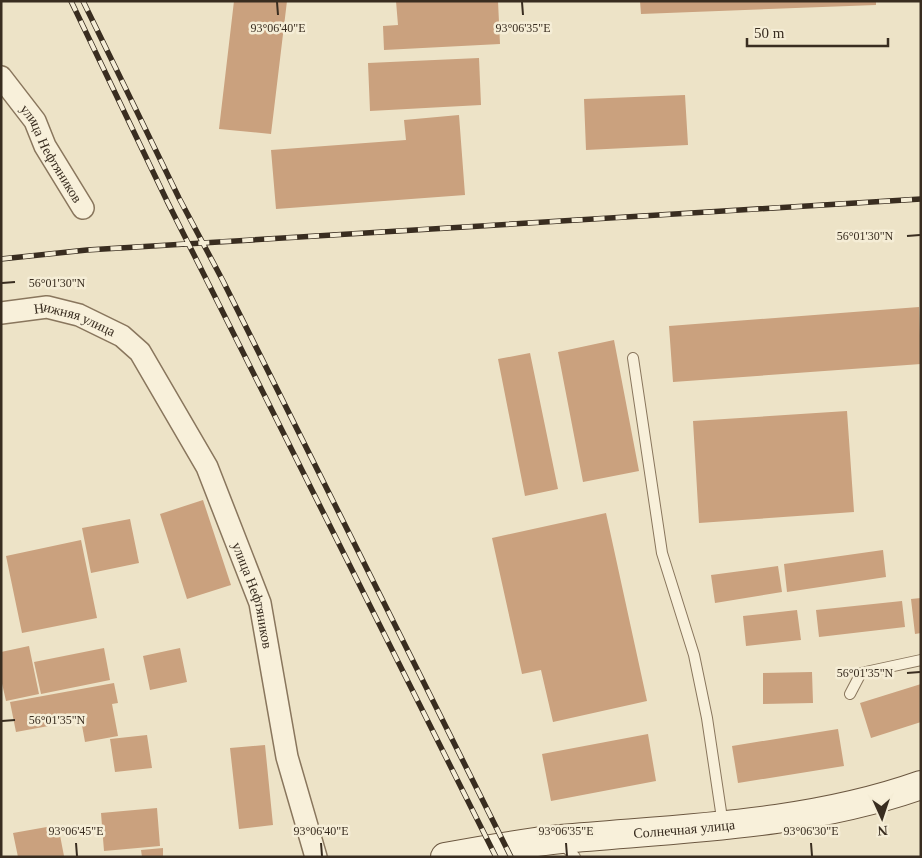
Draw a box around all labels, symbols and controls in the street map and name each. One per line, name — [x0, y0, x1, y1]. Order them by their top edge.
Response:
scale bar — [747, 15, 888, 47]
text: 93°06'40"E — [250, 21, 306, 35]
text: 93°06'35"E — [495, 21, 551, 35]
text: 50 m — [754, 25, 785, 41]
street label: улица Нефтяников — [17, 102, 85, 206]
text: 56°01'30"N — [837, 229, 894, 243]
text: 56°01'30"N — [29, 276, 86, 290]
street label: Нижняя улица — [33, 299, 118, 340]
street label: улица Нефтяников — [229, 540, 275, 650]
text: 56°01'35"N — [837, 666, 894, 680]
text: 56°01'35"N — [29, 713, 86, 727]
north arrow — [857, 793, 907, 843]
street label: Солнечная улица — [633, 817, 737, 841]
text: N — [877, 823, 888, 838]
text: 93°06'45"E — [48, 824, 104, 838]
text: 93°06'40"E — [293, 824, 349, 838]
text: 93°06'35"E — [538, 824, 594, 838]
text: 93°06'30"E — [783, 824, 839, 838]

